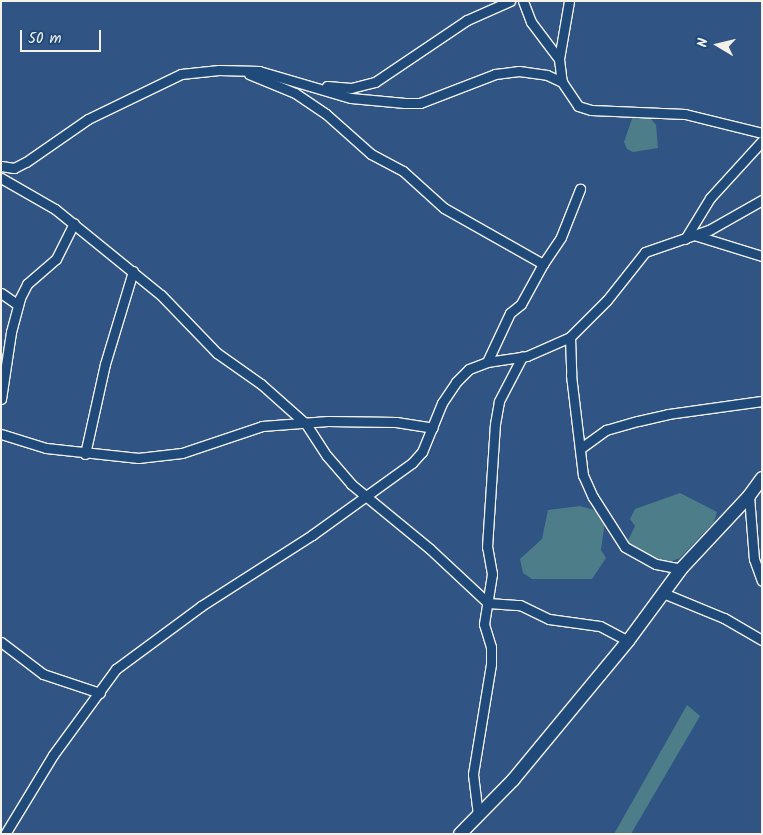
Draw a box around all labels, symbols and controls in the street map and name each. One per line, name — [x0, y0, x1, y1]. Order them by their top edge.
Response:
scale bar — [22, 20, 104, 52]
north arrow — [693, 20, 743, 70]
text: 50 m — [28, 27, 62, 51]
text: N — [692, 37, 715, 49]

